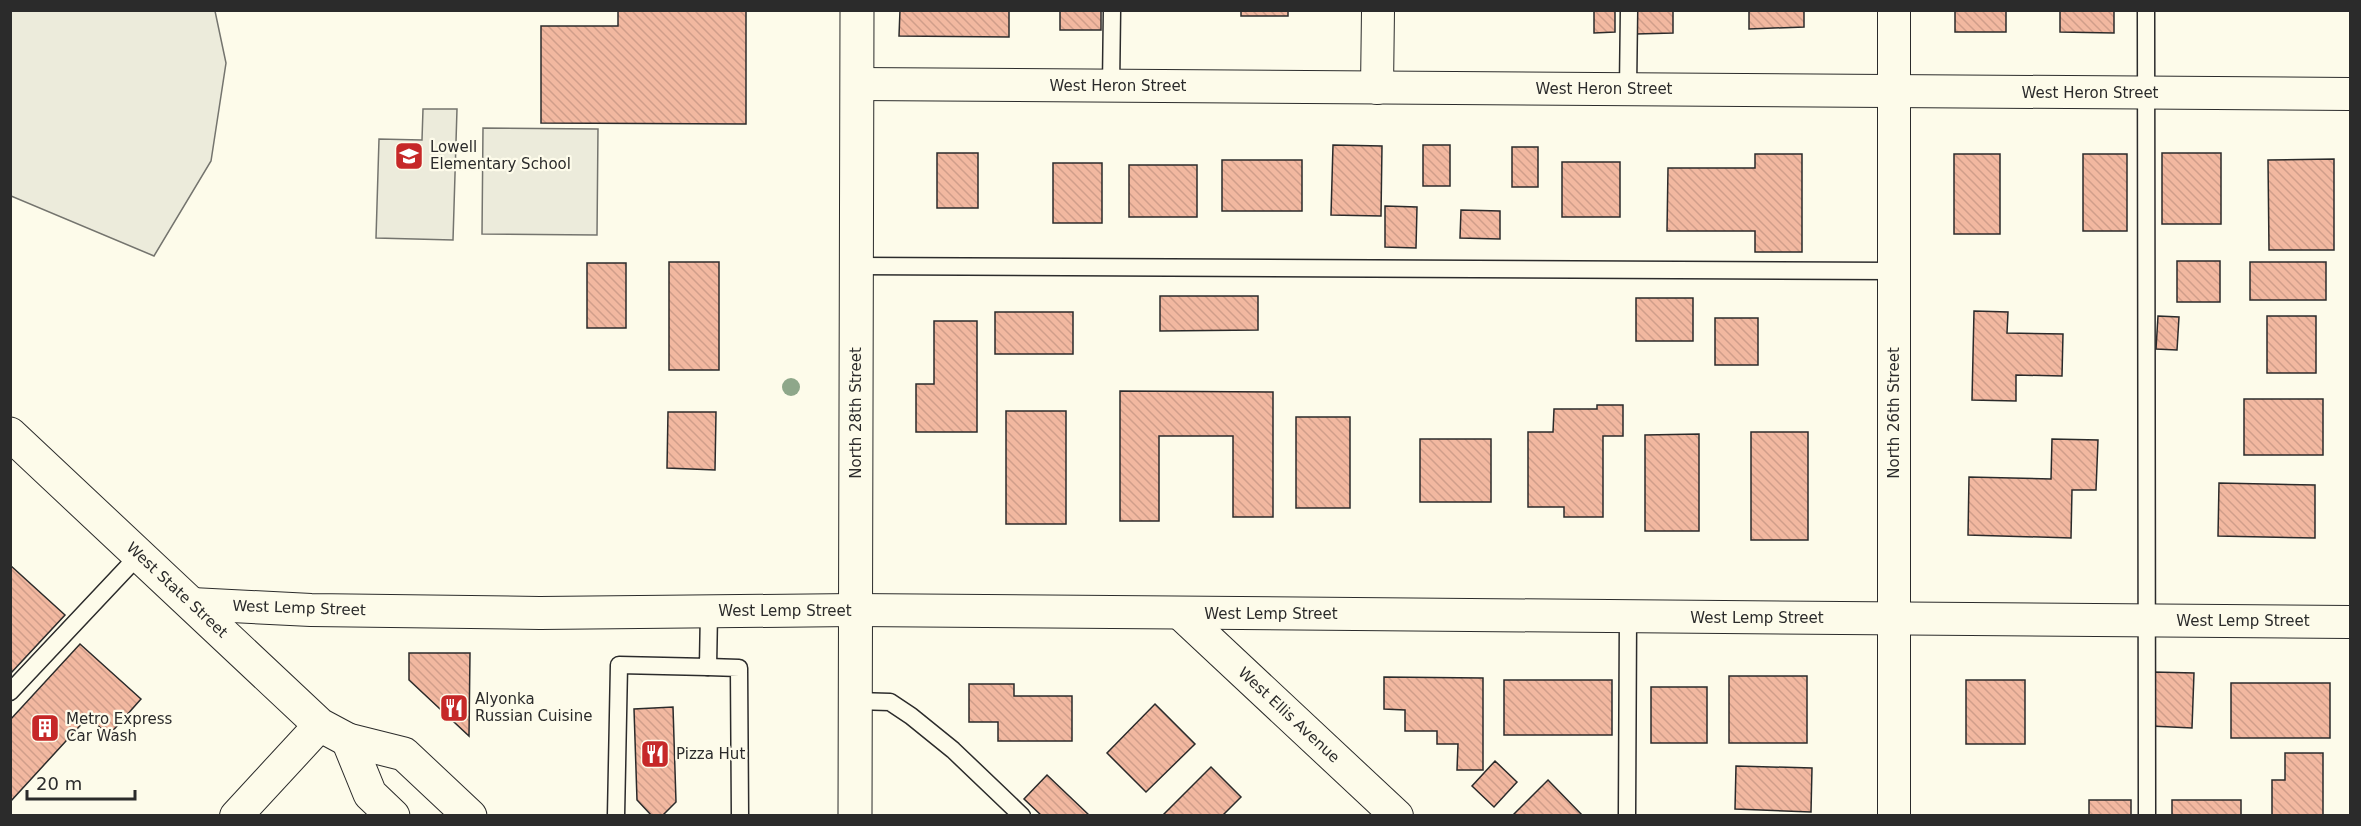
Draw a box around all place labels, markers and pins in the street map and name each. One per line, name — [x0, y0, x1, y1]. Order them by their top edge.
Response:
place label: Lowell Elementary School — [430, 138, 571, 173]
school or university icon: Lowell Elementary School — [393, 140, 425, 172]
place label: Alyonka Russian Cuisine — [475, 690, 592, 725]
restaurant icon: Alyonka Russian Cuisine — [438, 692, 470, 724]
place label: Metro Express Car Wash — [66, 710, 173, 745]
building icon: Metro Express Car Wash — [29, 712, 61, 744]
restaurant icon: Pizza Hut — [639, 738, 671, 770]
place label: Pizza Hut — [676, 745, 745, 763]

